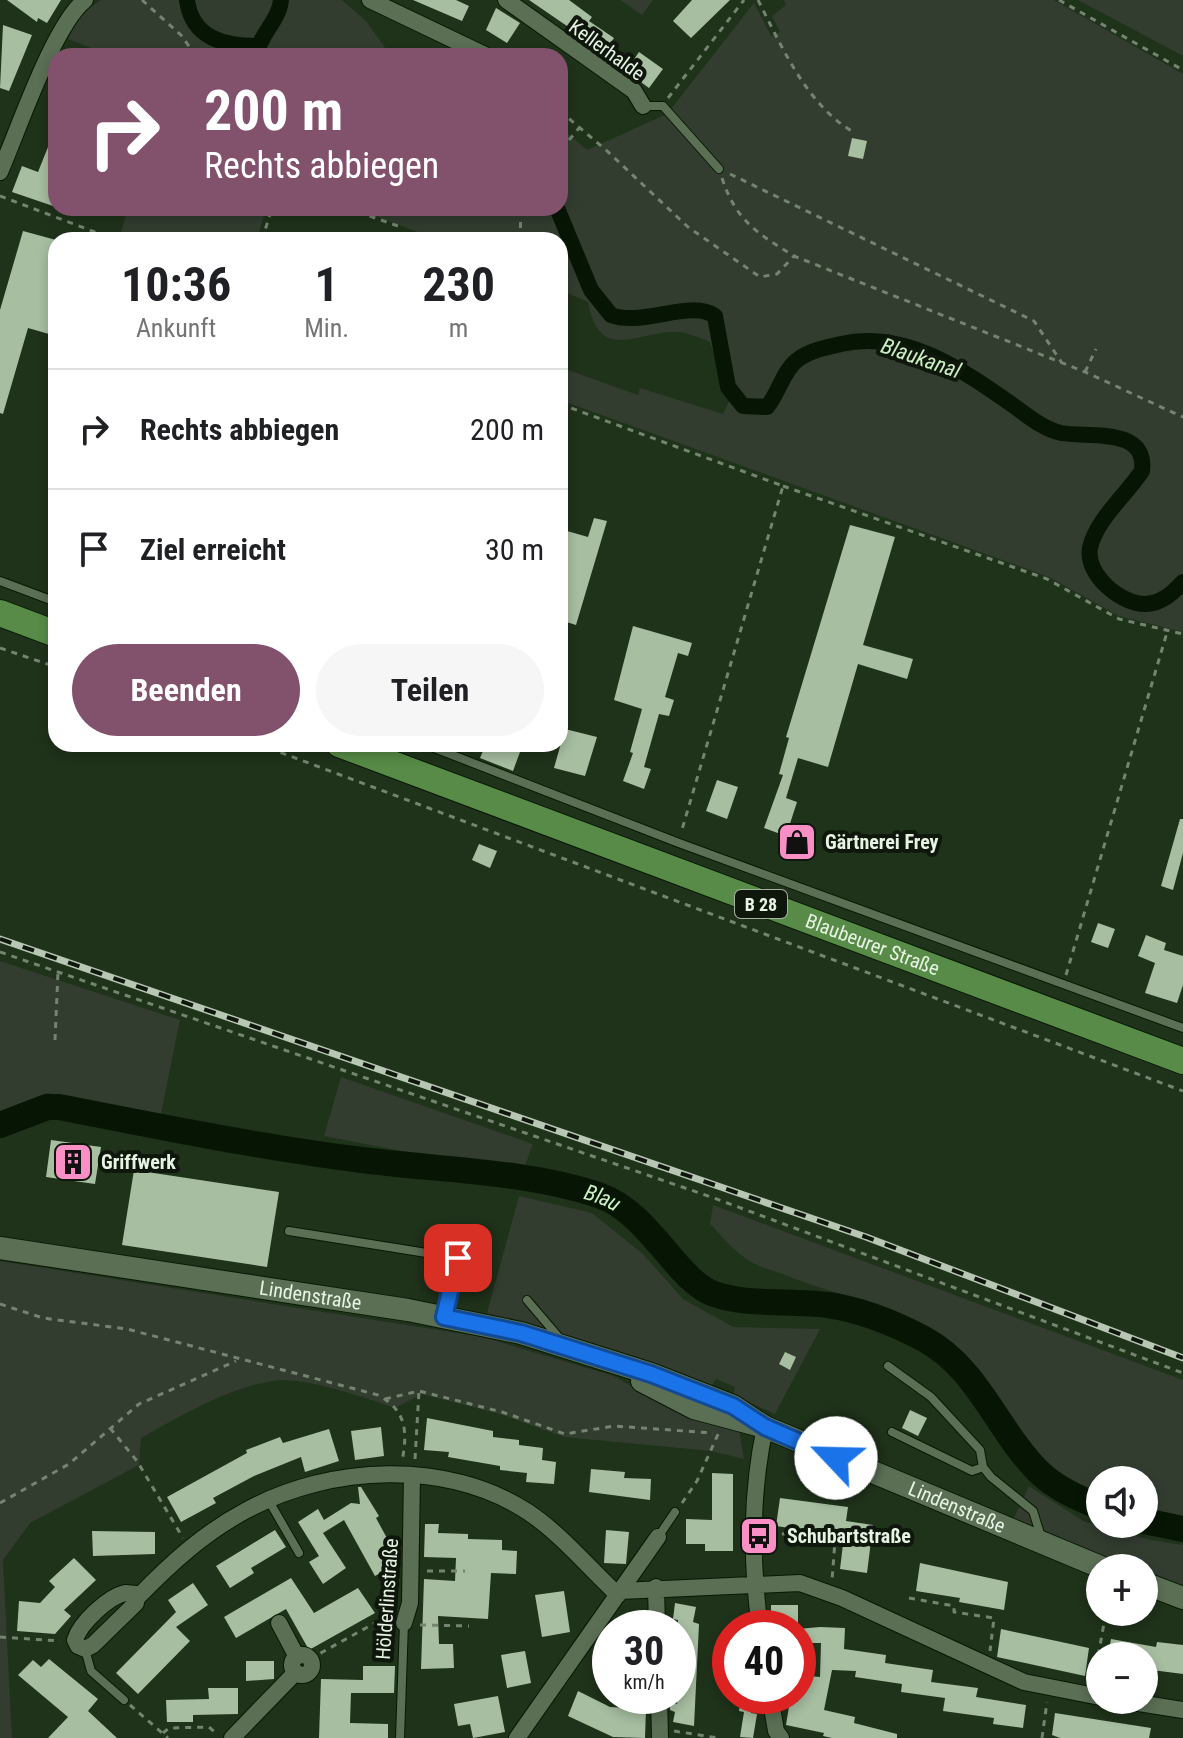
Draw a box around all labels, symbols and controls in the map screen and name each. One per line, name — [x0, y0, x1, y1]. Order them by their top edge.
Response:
street label: Kellerhalde — [564, 14, 650, 86]
text: 200 m — [204, 78, 343, 144]
icon: right — [72, 80, 176, 184]
text: Rechts abbiegen — [204, 145, 439, 187]
text: 10:36 — [121, 256, 231, 313]
text: 1 — [315, 256, 339, 313]
text: 230 — [422, 256, 495, 313]
text: Ankunft — [136, 313, 216, 343]
text: Min. — [304, 313, 349, 343]
text: m — [449, 313, 468, 343]
water label: Blaukanal — [878, 333, 965, 384]
icon: right — [72, 407, 116, 451]
text: Rechts abbiegen — [140, 412, 339, 447]
text: 200 m — [470, 412, 544, 447]
icon: arrive — [72, 527, 116, 571]
text: Ziel erreicht — [140, 532, 286, 567]
text: 30 m — [485, 532, 544, 567]
button: Beenden — [72, 644, 300, 736]
button: Teilen — [316, 644, 544, 736]
shop icon: Gärtnerei Frey — [776, 821, 818, 863]
place label: Gärtnerei Frey — [825, 830, 939, 854]
road number: B 28 — [735, 890, 787, 918]
street label: Blaubeurer Straße — [802, 908, 943, 980]
building icon: Griffwerk — [52, 1141, 94, 1183]
place label: Griffwerk — [101, 1150, 176, 1174]
water label: Blau — [581, 1179, 625, 1216]
pin — [424, 1224, 492, 1292]
icon: arrive — [436, 1236, 480, 1280]
street label: Lindenstraße — [258, 1276, 363, 1315]
position arrow — [794, 1416, 878, 1500]
map controls — [1086, 1466, 1158, 1714]
button: sound — [1086, 1466, 1158, 1538]
street label: Lindenstraße — [905, 1476, 1009, 1538]
bus stop icon: Schubartstraße — [738, 1515, 780, 1557]
place label: Schubartstraße — [787, 1524, 911, 1548]
street label: Hölderlinstraße — [371, 1538, 403, 1660]
button: + — [1086, 1554, 1158, 1626]
speed limit sign: 40 — [712, 1610, 816, 1714]
text: 30 — [624, 1628, 664, 1675]
button: − — [1086, 1642, 1158, 1714]
text: km/h — [623, 1670, 665, 1694]

